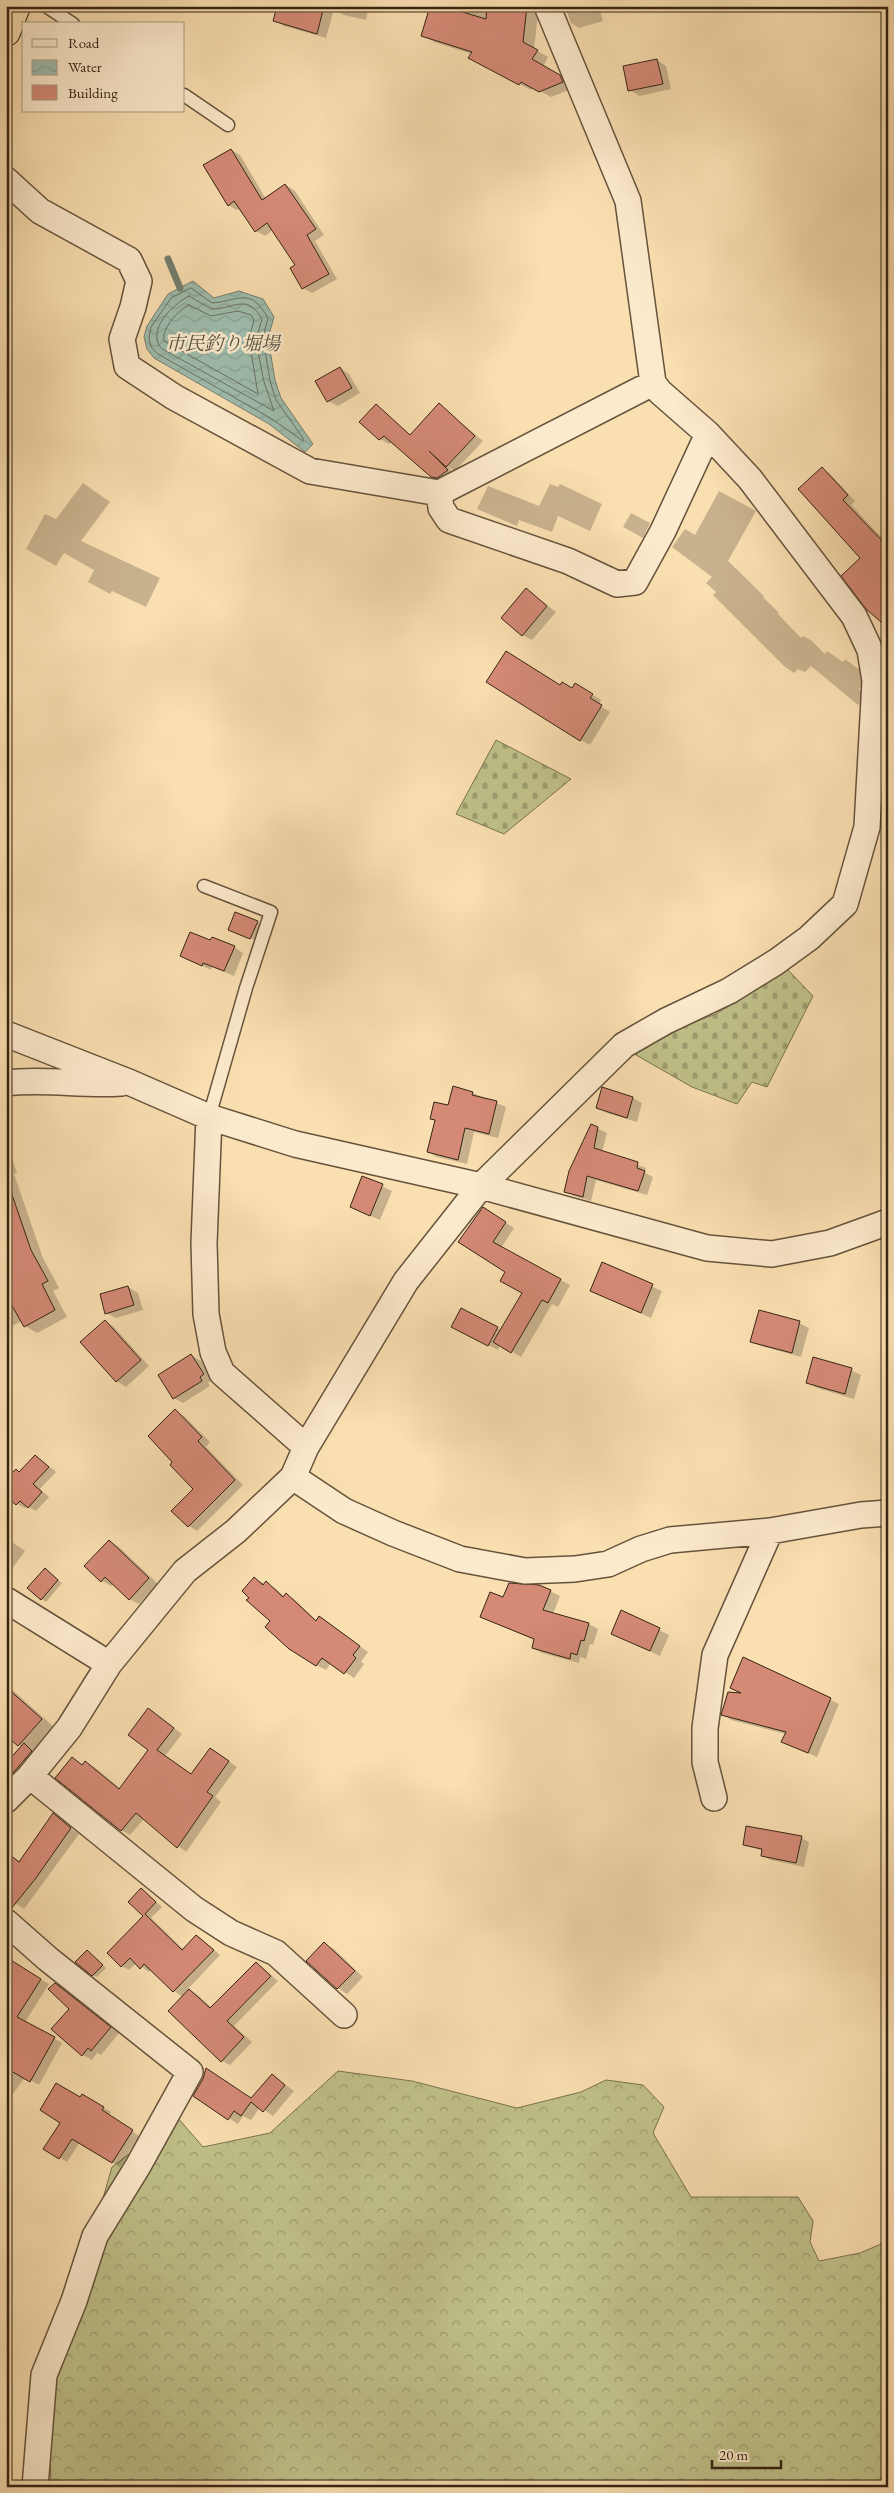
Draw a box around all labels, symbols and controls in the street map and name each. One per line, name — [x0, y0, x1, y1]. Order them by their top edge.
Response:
legend — [22, 22, 185, 112]
text: Road — [68, 33, 100, 52]
text: Water — [68, 57, 102, 76]
text: Building — [68, 83, 118, 102]
water label: 市民釣り堀場 — [166, 331, 282, 356]
scale bar — [712, 2438, 780, 2470]
text: 20 m — [719, 2445, 748, 2464]

